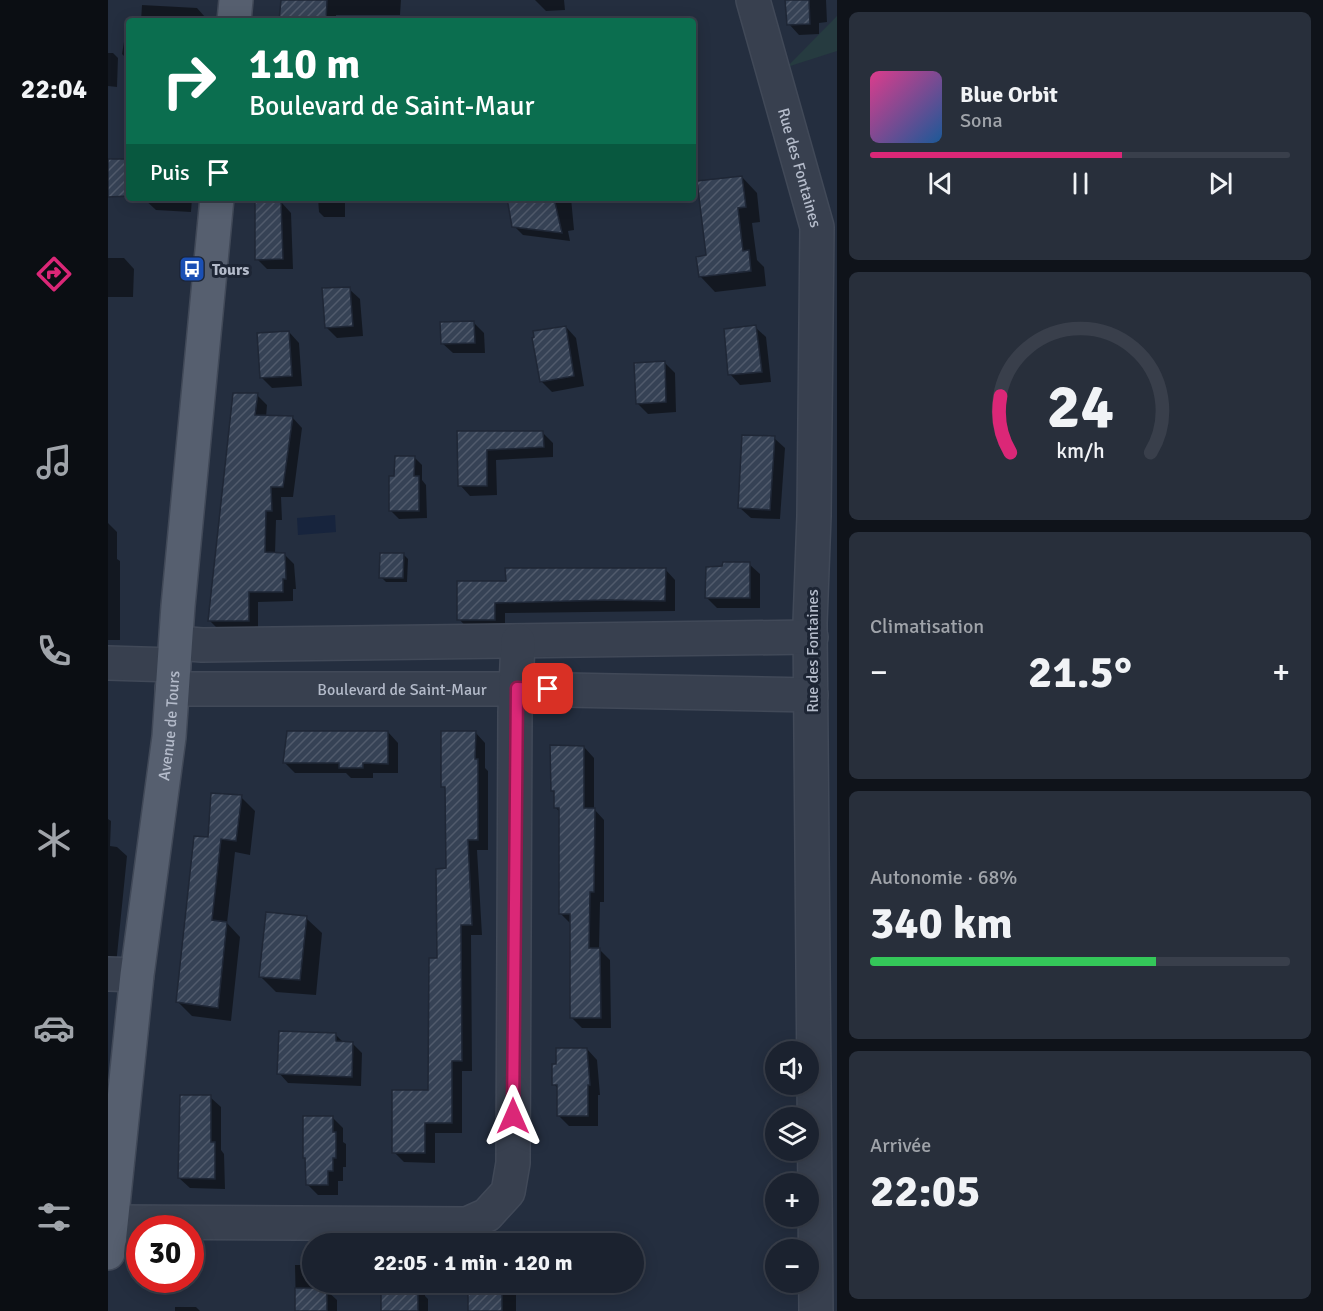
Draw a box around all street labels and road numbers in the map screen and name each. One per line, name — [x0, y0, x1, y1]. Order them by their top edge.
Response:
street label: Rue des Fontaines — [773, 106, 826, 230]
street label: Rue des Fontaines — [803, 589, 823, 713]
street label: Avenue de Tours — [154, 670, 185, 782]
street label: Boulevard de Saint-Maur — [317, 680, 487, 700]

